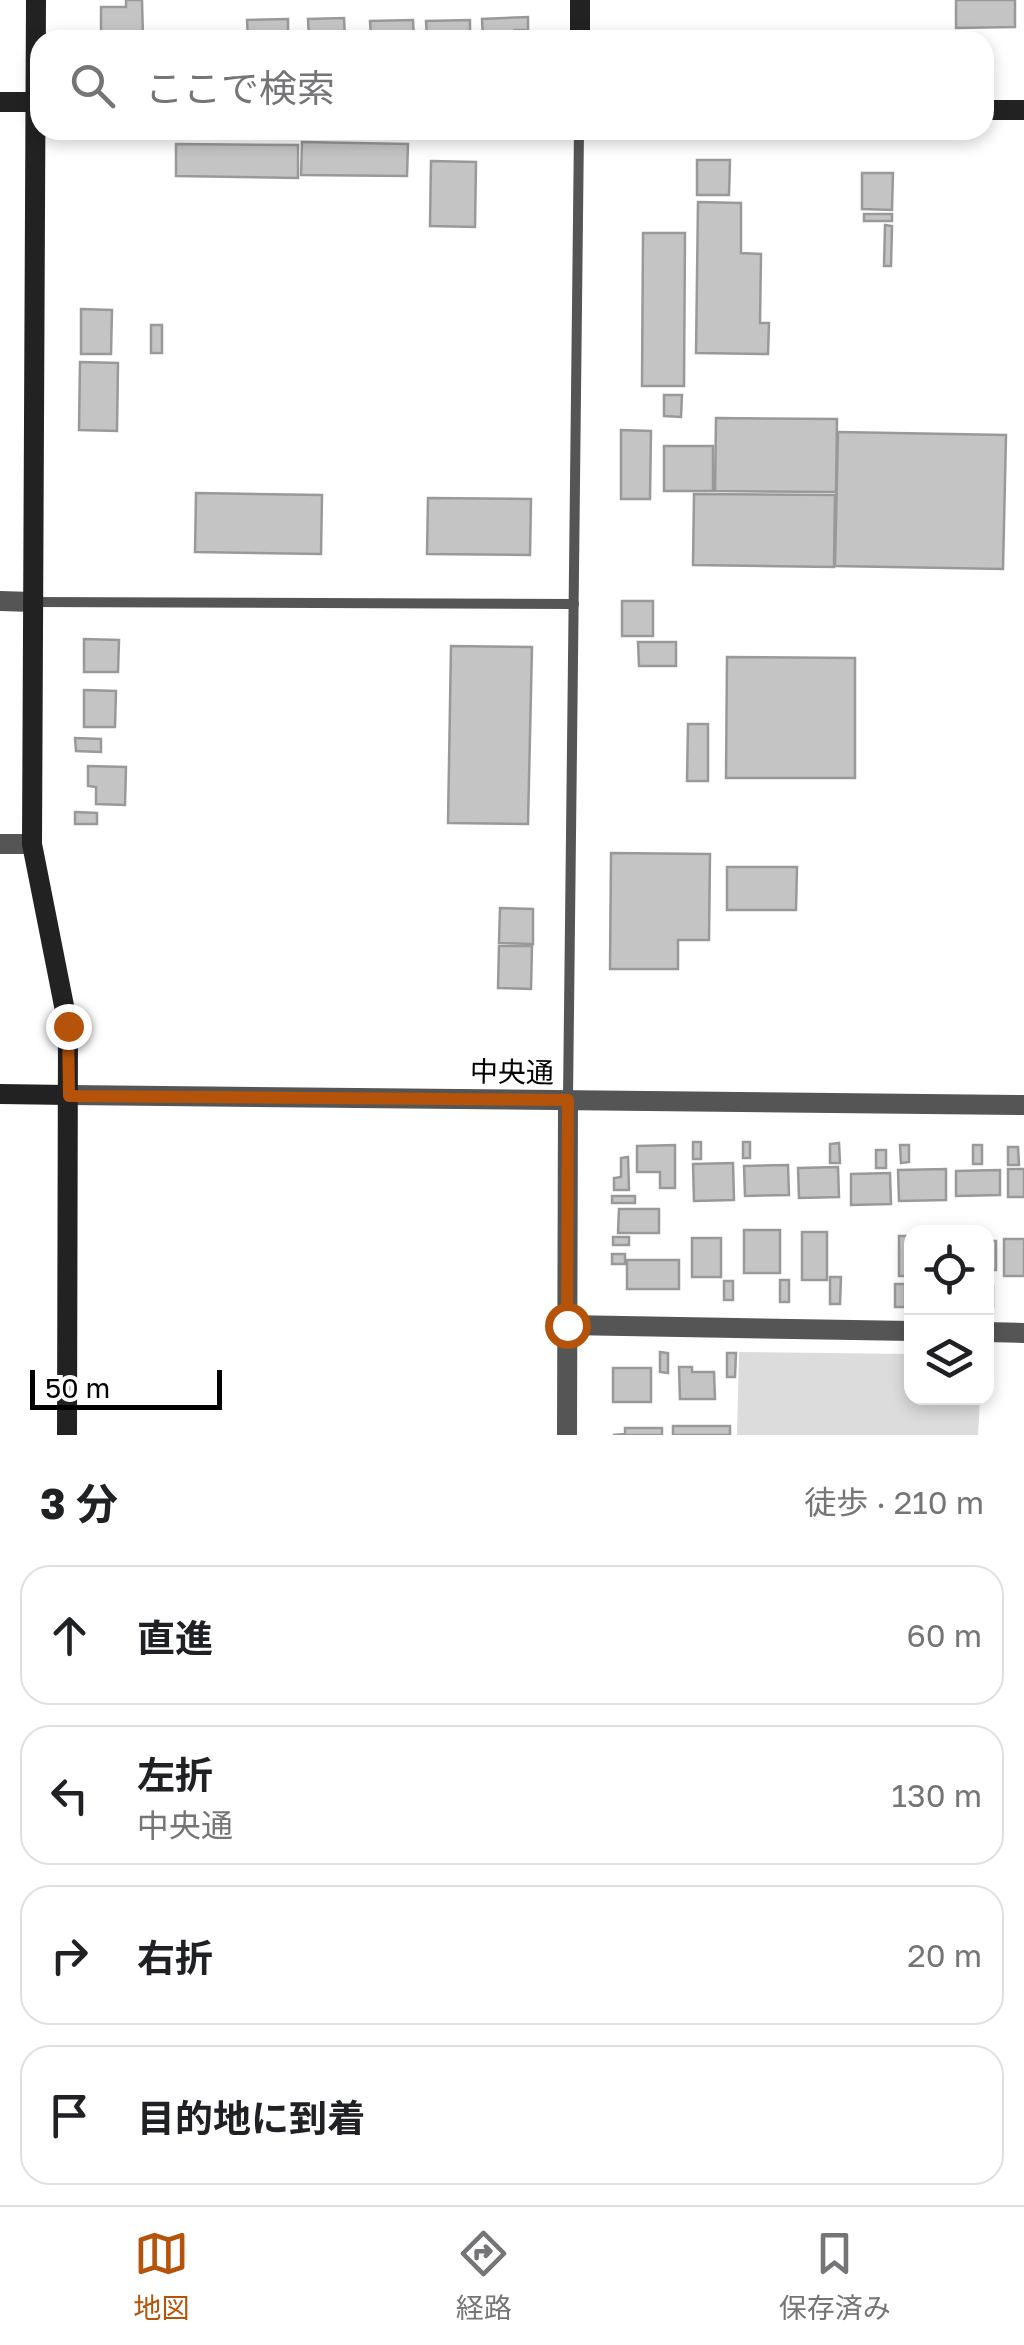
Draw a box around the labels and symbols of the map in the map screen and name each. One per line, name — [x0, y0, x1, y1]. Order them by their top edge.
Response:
route end — [46, 1004, 92, 1050]
street label: 中央通 — [470, 1054, 554, 1089]
route start — [545, 1303, 591, 1349]
scale bar — [30, 1365, 222, 1410]

